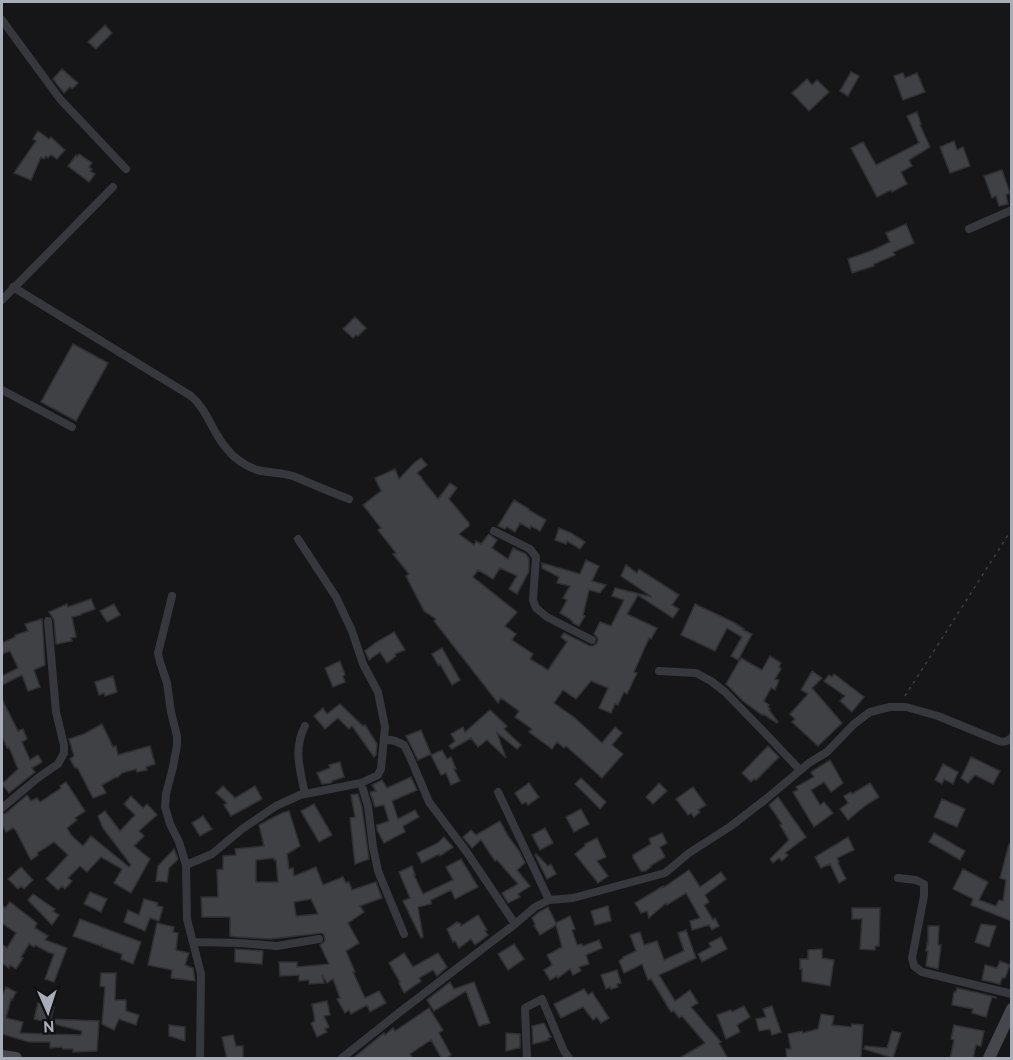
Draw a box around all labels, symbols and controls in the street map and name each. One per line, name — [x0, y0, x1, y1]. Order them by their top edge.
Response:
north arrow — [18, 982, 78, 1042]
text: N — [42, 1015, 55, 1035]

